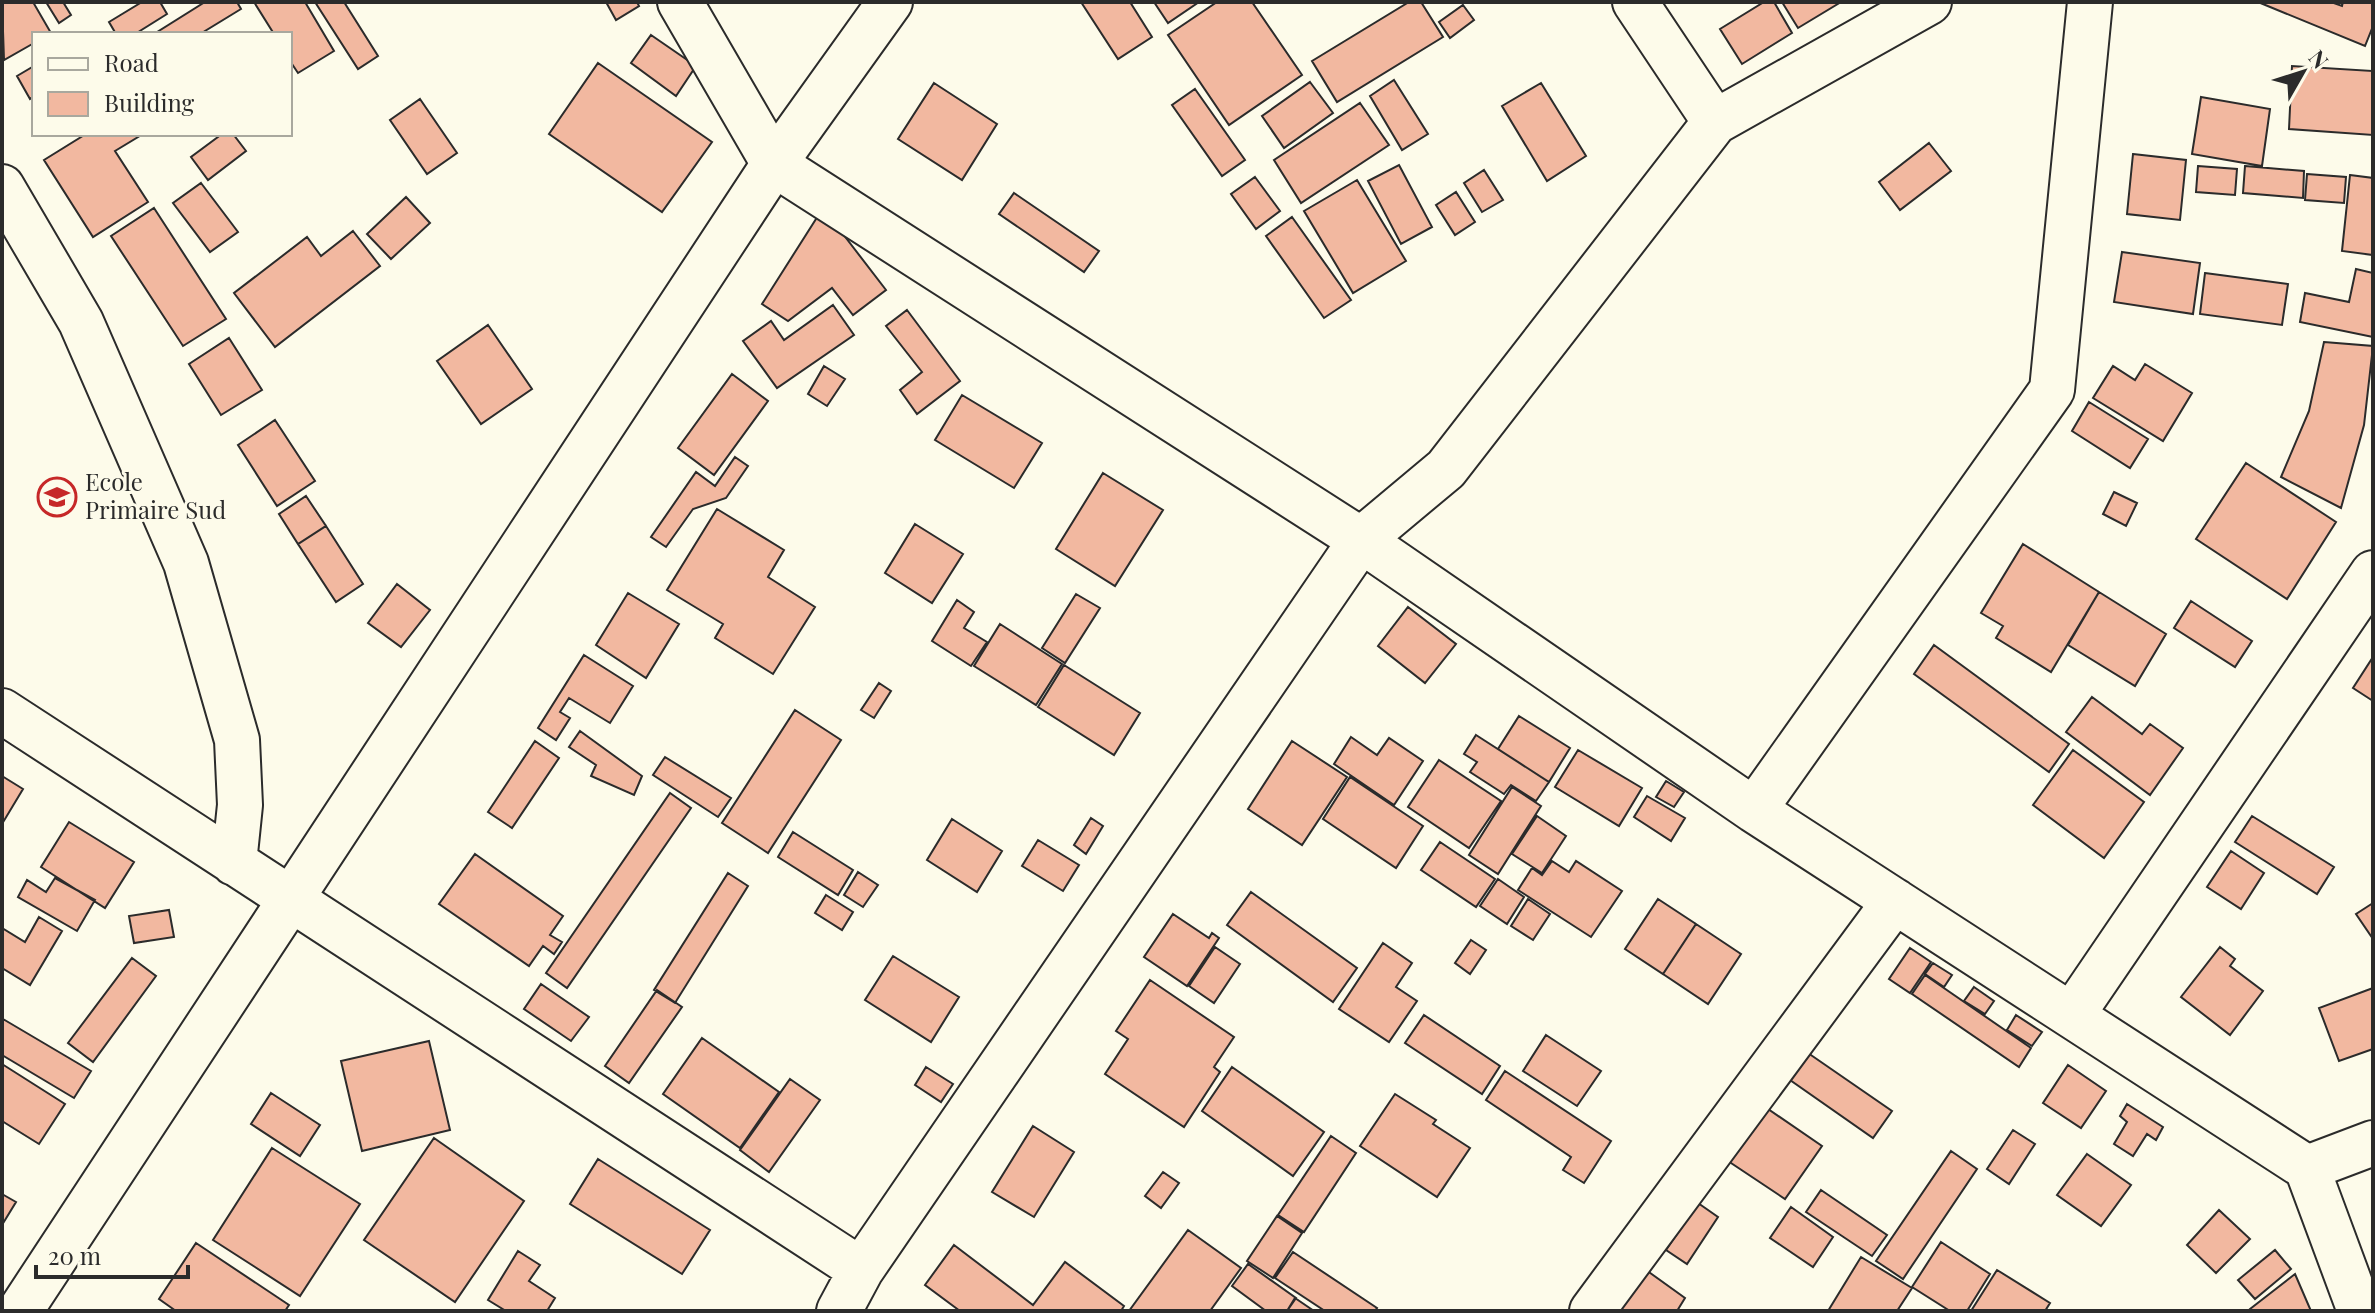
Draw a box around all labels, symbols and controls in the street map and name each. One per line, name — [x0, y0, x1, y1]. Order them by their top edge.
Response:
legend — [32, 32, 292, 136]
north arrow — [2263, 32, 2343, 112]
text: N — [2303, 43, 2336, 74]
text: Road — [104, 46, 159, 78]
text: Building — [104, 86, 195, 118]
place label: Ecole Primaire Sud — [85, 465, 226, 525]
school or university icon: Ecole Primaire Sud — [36, 476, 78, 518]
scale bar — [36, 1229, 188, 1279]
text: 20 m — [48, 1239, 101, 1271]

